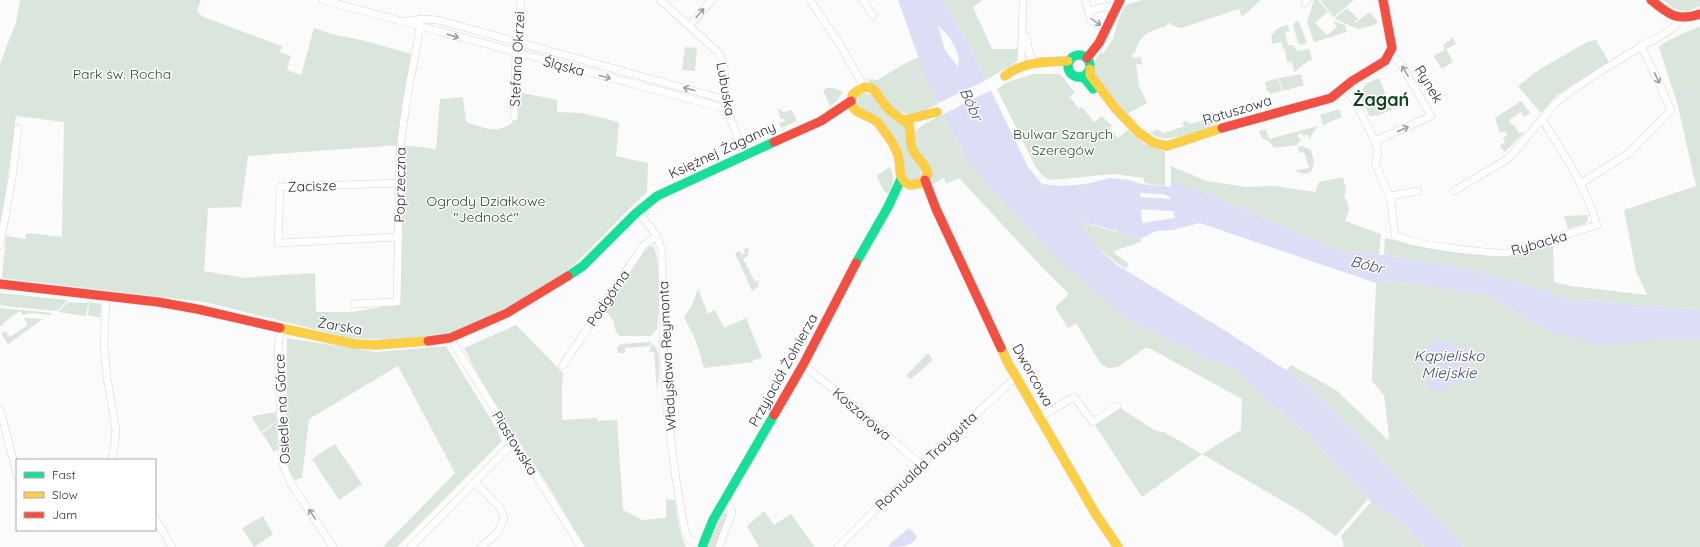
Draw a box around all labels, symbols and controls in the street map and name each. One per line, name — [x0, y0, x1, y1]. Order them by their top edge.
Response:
one-way arrow — [695, 7, 704, 18]
street label: Stefana Okrzei — [506, 11, 528, 107]
one-way arrow — [1090, 18, 1101, 26]
one-way arrow — [446, 33, 459, 40]
street label: Śląska — [541, 52, 587, 80]
street label: Lubuska — [712, 61, 740, 117]
street label: Rynek — [1411, 62, 1447, 106]
park label: Park św. Rocha — [73, 65, 171, 83]
one-way arrow — [1400, 65, 1408, 77]
one-way arrow — [1654, 71, 1661, 83]
one-way arrow — [599, 74, 612, 81]
one-way arrow — [683, 85, 696, 93]
water label: Bóbr — [956, 85, 988, 125]
district label: Żagań — [1353, 88, 1409, 111]
street label: Ratuszowa — [1200, 91, 1274, 129]
street label: Księżnej Żaganny — [666, 117, 778, 183]
one-way arrow — [1397, 124, 1409, 132]
park label: Bulwar Szarych Szeregów — [1013, 125, 1113, 159]
street label: Poprzeczna — [390, 147, 410, 223]
street label: Zacisze — [287, 176, 337, 196]
park label: Ogrody Działkowe "Jedność" — [427, 192, 545, 226]
street label: Rybacka — [1509, 226, 1569, 260]
water label: Bóbr — [1348, 251, 1388, 278]
street label: Podgórna — [583, 266, 633, 330]
street label: Władysława Reymonta — [654, 280, 680, 432]
street label: Przyjaciół Żołnierza — [744, 310, 822, 430]
street label: Żarska — [316, 313, 364, 339]
street label: Dworcowa — [1008, 340, 1058, 410]
water label: Kąpielisko Miejskie — [1414, 346, 1485, 382]
street label: Osiedle na Górce — [270, 353, 294, 465]
street label: Koszarowa — [829, 384, 895, 444]
street label: Piastowska — [488, 408, 542, 478]
street label: Romualda Traugutta — [871, 408, 981, 514]
legend — [16, 459, 156, 531]
text: Fast — [52, 467, 76, 482]
text: Slow — [52, 487, 78, 502]
text: Jam — [52, 507, 77, 522]
one-way arrow — [307, 508, 315, 520]

